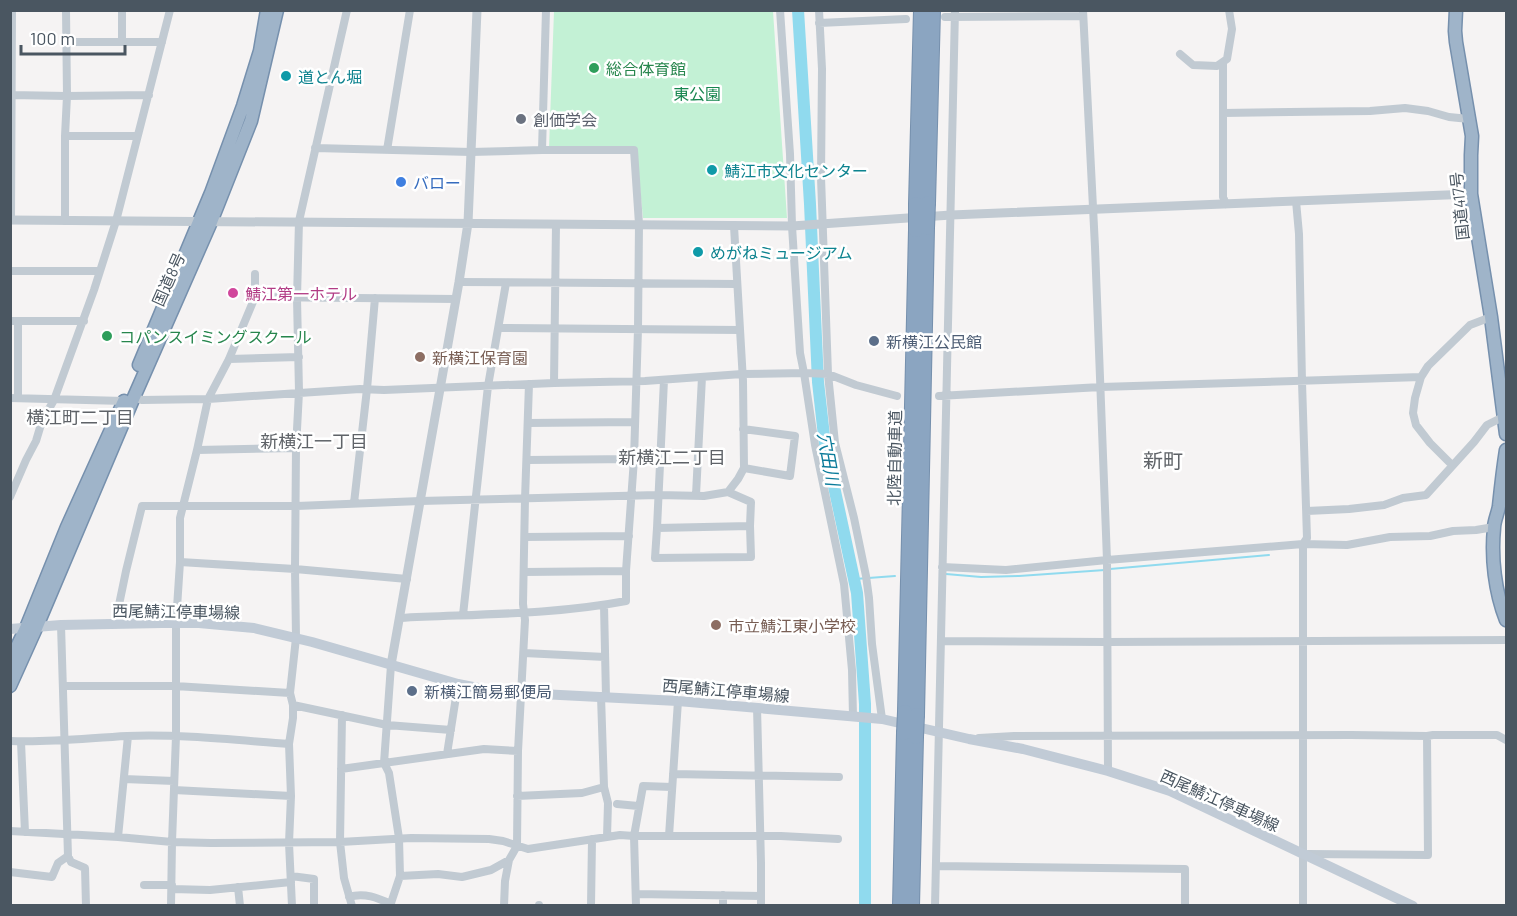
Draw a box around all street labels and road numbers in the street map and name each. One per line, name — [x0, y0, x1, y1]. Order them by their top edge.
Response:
street label: 国道417号 — [1446, 171, 1472, 241]
street label: 国道8号 — [148, 249, 188, 309]
street label: 北陸自動車道 — [884, 410, 904, 506]
street label: 西尾鯖江停車場線 — [112, 600, 240, 622]
street label: 西尾鯖江停車場線 — [661, 675, 791, 705]
street label: 西尾鯖江停車場線 — [1158, 765, 1282, 835]

